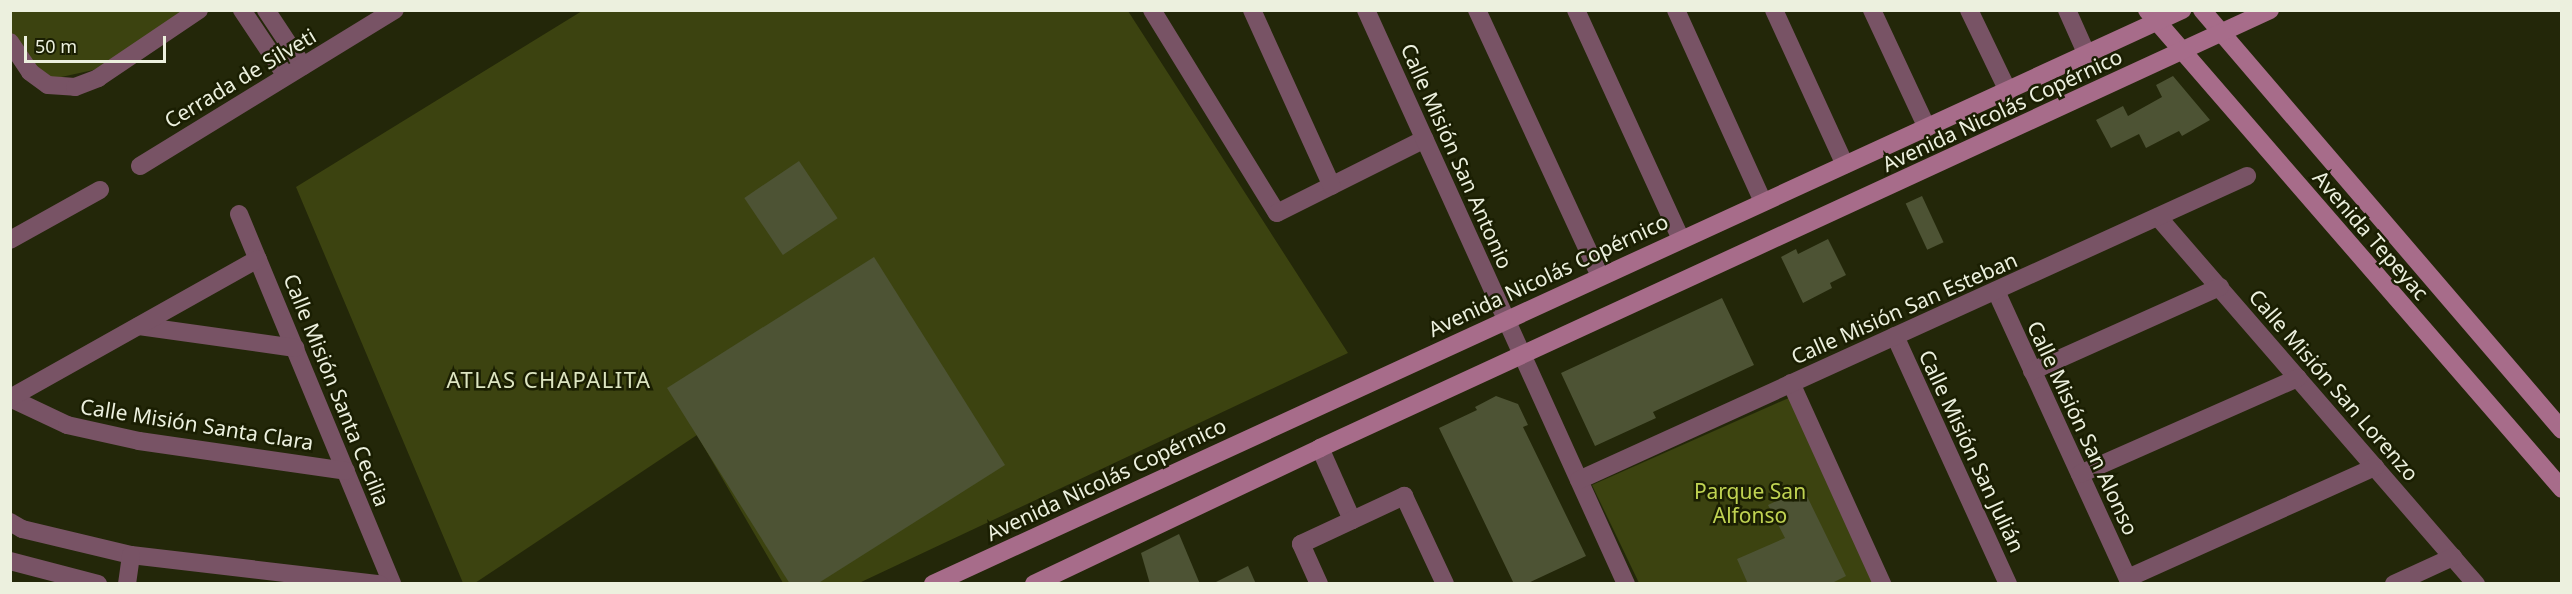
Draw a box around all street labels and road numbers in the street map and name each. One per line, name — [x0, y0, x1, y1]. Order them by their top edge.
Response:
street label: Cerrada de Silveti — [160, 23, 320, 133]
street label: Calle Misión San Antonio — [1396, 40, 1518, 272]
street label: Avenida Nicolás Copérnico — [1878, 43, 2126, 177]
street label: Avenida Tepeyac — [2308, 165, 2434, 305]
street label: Avenida Nicolás Copérnico — [1424, 208, 1672, 342]
street label: Calle Misión San Esteban — [1787, 247, 2021, 369]
street label: Calle Misión Santa Cecilia — [279, 270, 395, 510]
street label: Calle Misión San Lorenzo — [2244, 284, 2424, 486]
street label: Calle Misión San Alonso — [2022, 317, 2144, 539]
street label: Calle Misión San Julián — [1914, 346, 2030, 556]
street label: Calle Misión Santa Clara — [79, 393, 315, 455]
street label: Avenida Nicolás Copérnico — [982, 412, 1230, 546]

